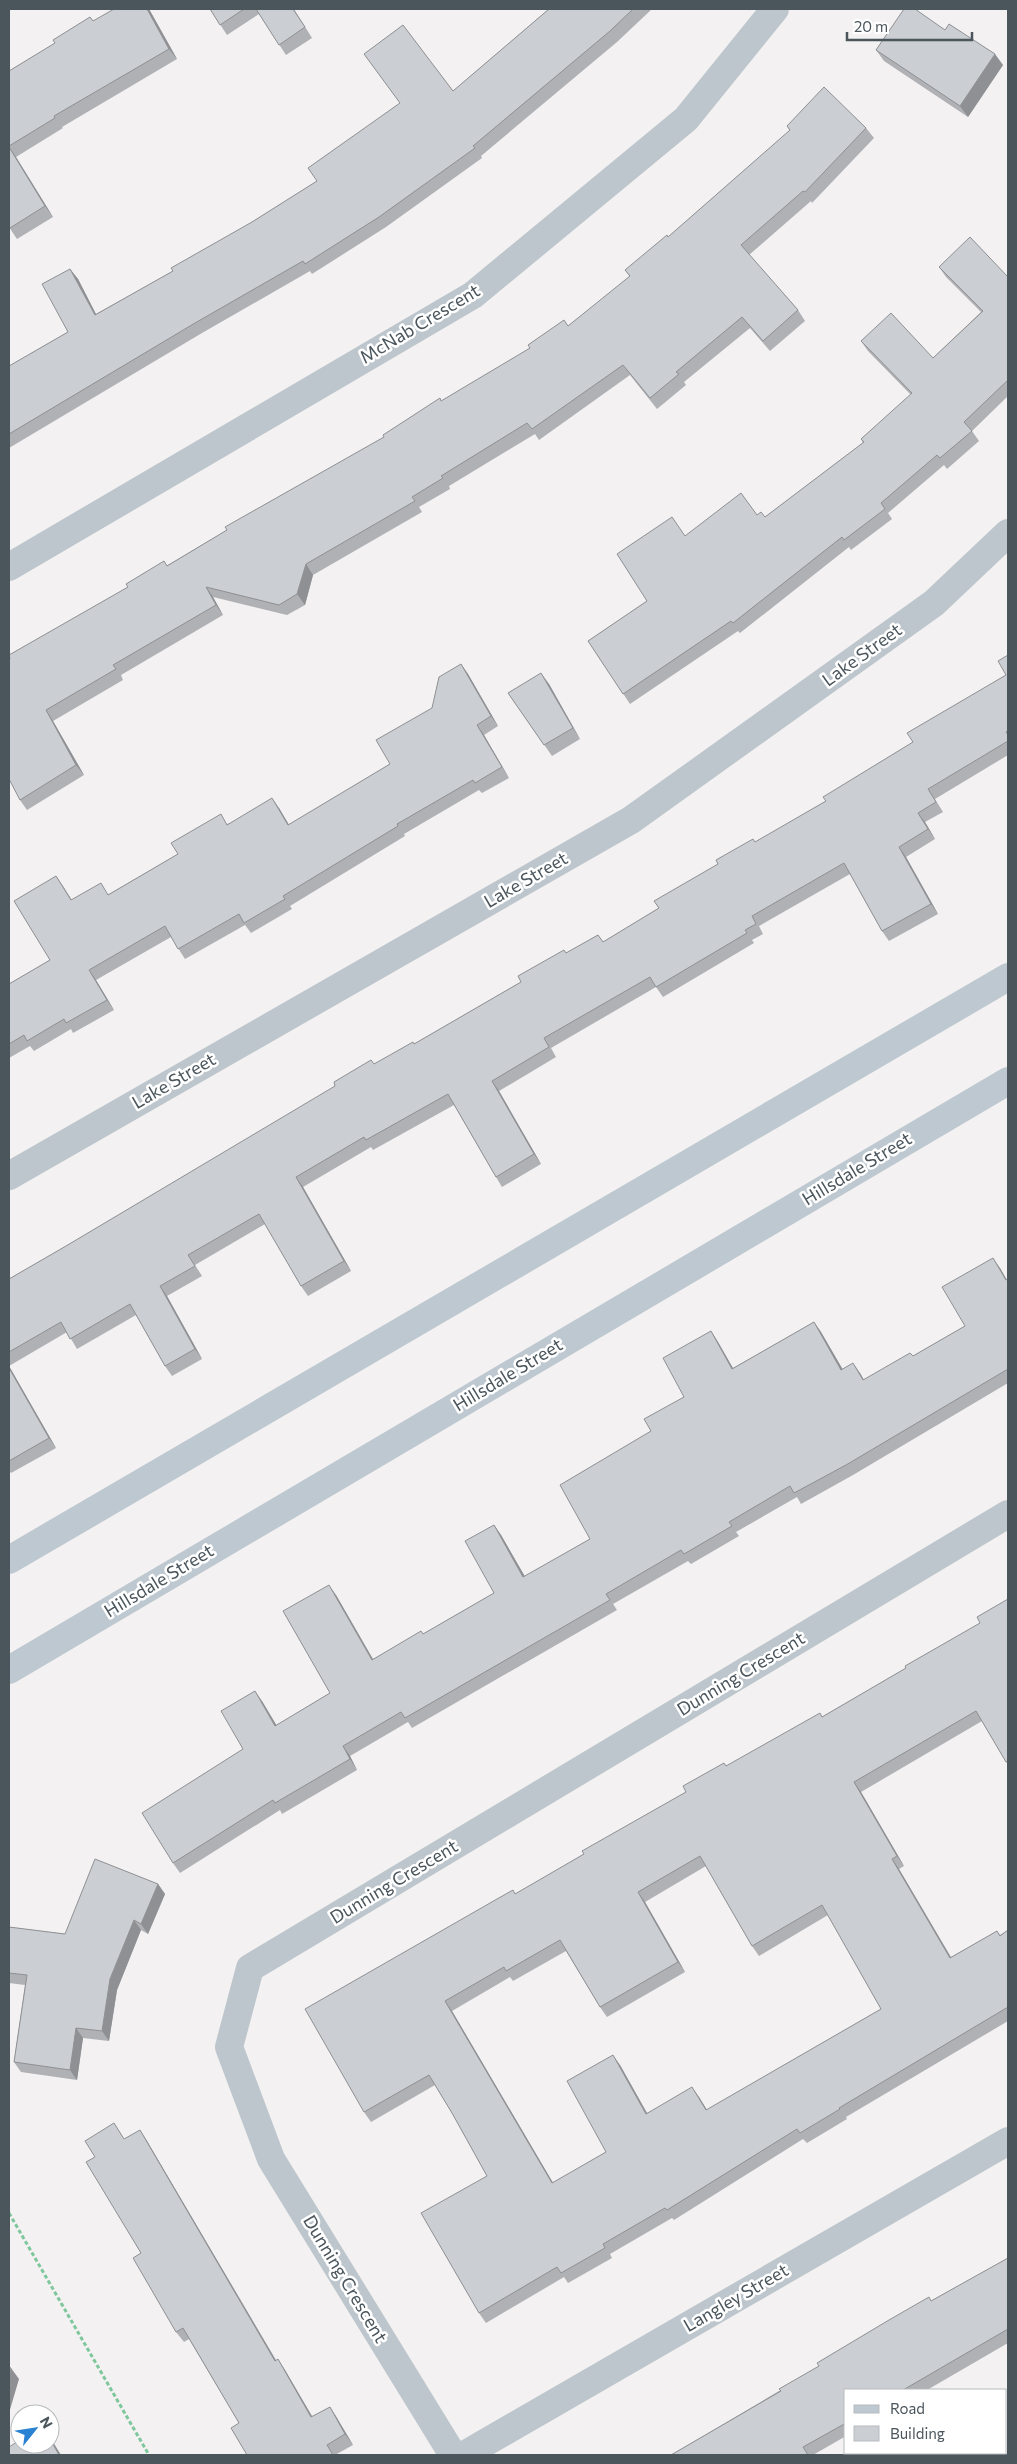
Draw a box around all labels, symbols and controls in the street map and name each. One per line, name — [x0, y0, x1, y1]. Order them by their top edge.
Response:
scale bar — [847, 10, 972, 42]
text: 20 m — [854, 17, 888, 35]
street label: McNab Crescent — [355, 279, 484, 368]
street label: Lake Street — [817, 618, 905, 690]
street label: Lake Street — [480, 846, 571, 912]
street label: Lake Street — [128, 1047, 219, 1113]
street label: Hillsdale Street — [798, 1127, 915, 1209]
street label: Hillsdale Street — [449, 1333, 566, 1415]
street label: Hillsdale Street — [100, 1539, 217, 1621]
street label: Dunning Crescent — [673, 1626, 808, 1720]
street label: Dunning Crescent — [326, 1834, 461, 1928]
street label: Dunning Crescent — [299, 2211, 393, 2346]
street label: Langley Street — [679, 2258, 792, 2336]
legend — [844, 2389, 1007, 2454]
text: Road — [890, 2399, 925, 2417]
north arrow — [10, 2404, 60, 2454]
text: N — [37, 2413, 57, 2431]
text: Building — [890, 2424, 945, 2442]

